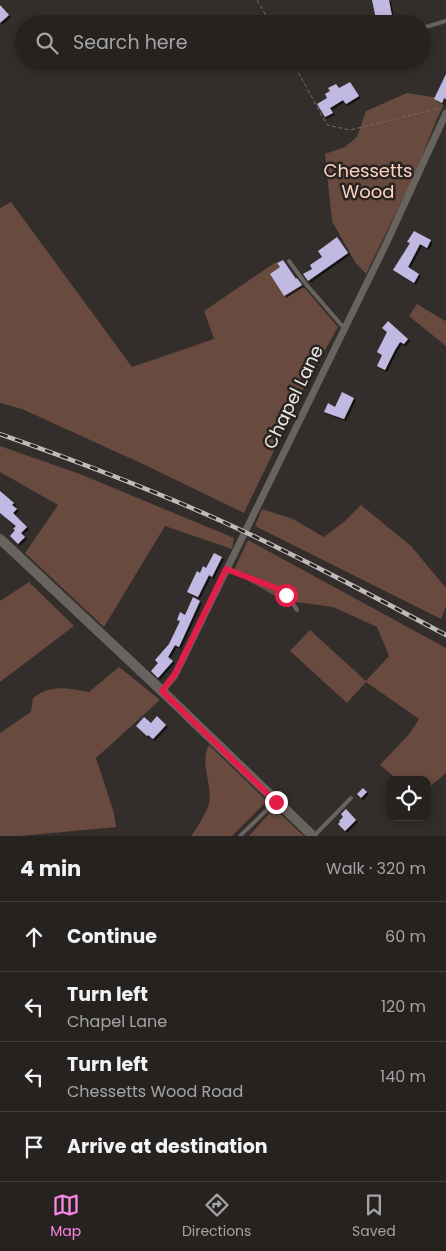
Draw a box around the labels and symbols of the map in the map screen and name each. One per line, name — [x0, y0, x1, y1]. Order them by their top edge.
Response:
park label: Chessetts Wood — [323, 158, 413, 204]
street label: Chapel Lane — [257, 341, 329, 453]
route start — [275, 584, 298, 607]
route end — [265, 791, 288, 814]

